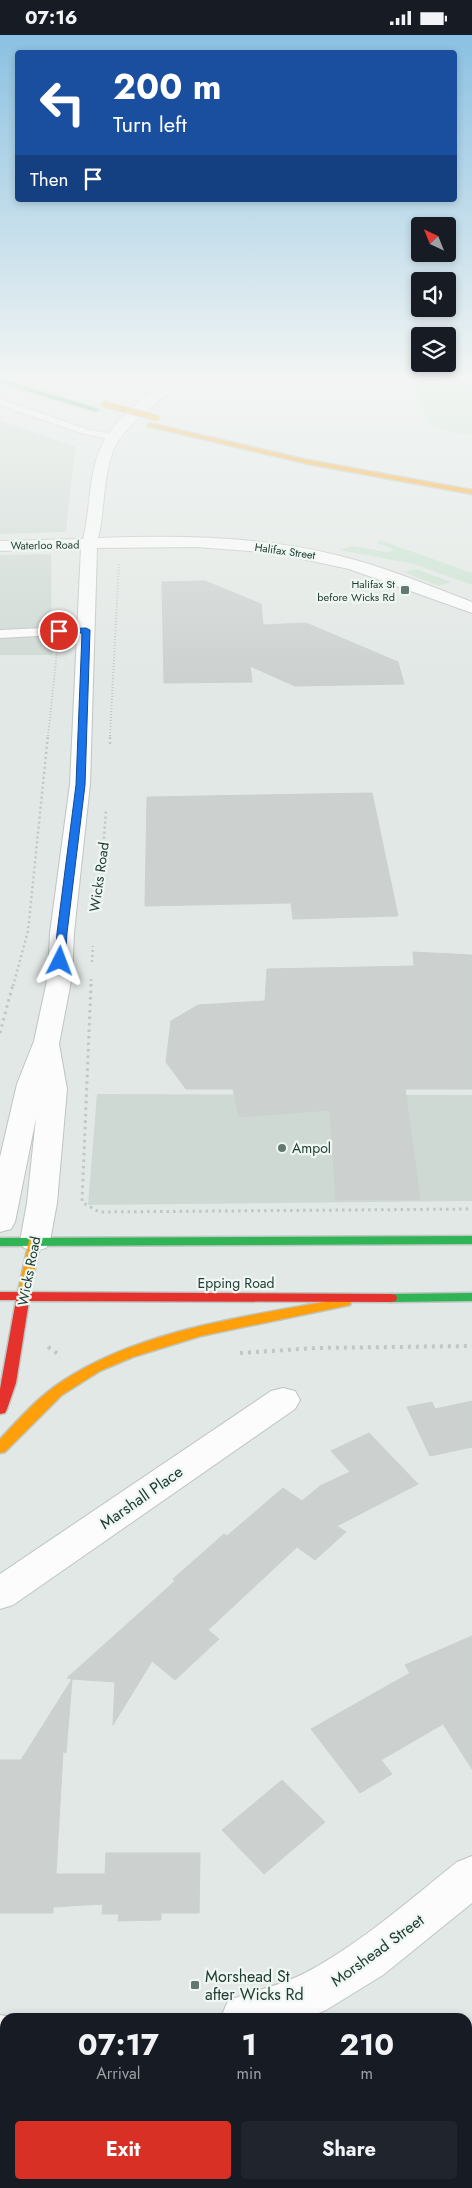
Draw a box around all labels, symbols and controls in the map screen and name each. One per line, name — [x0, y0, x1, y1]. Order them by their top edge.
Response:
text: 07:16 — [25, 4, 78, 31]
text: 200 m — [113, 62, 222, 112]
icon: left — [30, 70, 95, 135]
text: Turn left — [113, 108, 187, 140]
icon: arrive — [79, 165, 107, 193]
text: Then — [30, 166, 69, 193]
north arrow — [411, 217, 456, 263]
map controls — [411, 217, 456, 372]
button: sound — [411, 272, 456, 317]
button: layers — [411, 327, 456, 372]
street label: Waterloo Road — [10, 536, 80, 554]
street label: Halifax Street — [254, 539, 317, 563]
place label: Halifax St before Wicks Rd — [317, 576, 395, 605]
marker: Halifax St before Wicks Rd — [399, 584, 411, 596]
pin — [38, 610, 80, 652]
icon: arrive — [45, 617, 73, 645]
street label: Wicks Road — [84, 841, 114, 913]
position arrow — [33, 934, 85, 986]
place label: Ampol — [292, 1138, 331, 1158]
marker: Ampol — [276, 1142, 288, 1154]
street label: Wicks Road — [12, 1235, 46, 1307]
street label: Epping Road — [197, 1273, 275, 1293]
street label: Marshall Place — [95, 1460, 188, 1535]
street label: Morshead Street — [326, 1909, 429, 1992]
place label: Morshead St after Wicks Rd — [205, 1965, 304, 2006]
marker: Morshead St after Wicks Rd — [189, 1979, 201, 1991]
text: 07:17 — [78, 2023, 159, 2066]
text: 1 — [241, 2023, 257, 2066]
text: 210 — [339, 2023, 394, 2066]
text: Arrival — [96, 2062, 140, 2085]
text: min — [237, 2062, 262, 2085]
text: m — [361, 2062, 373, 2085]
button: Exit — [15, 2121, 231, 2179]
button: Share — [241, 2121, 457, 2179]

